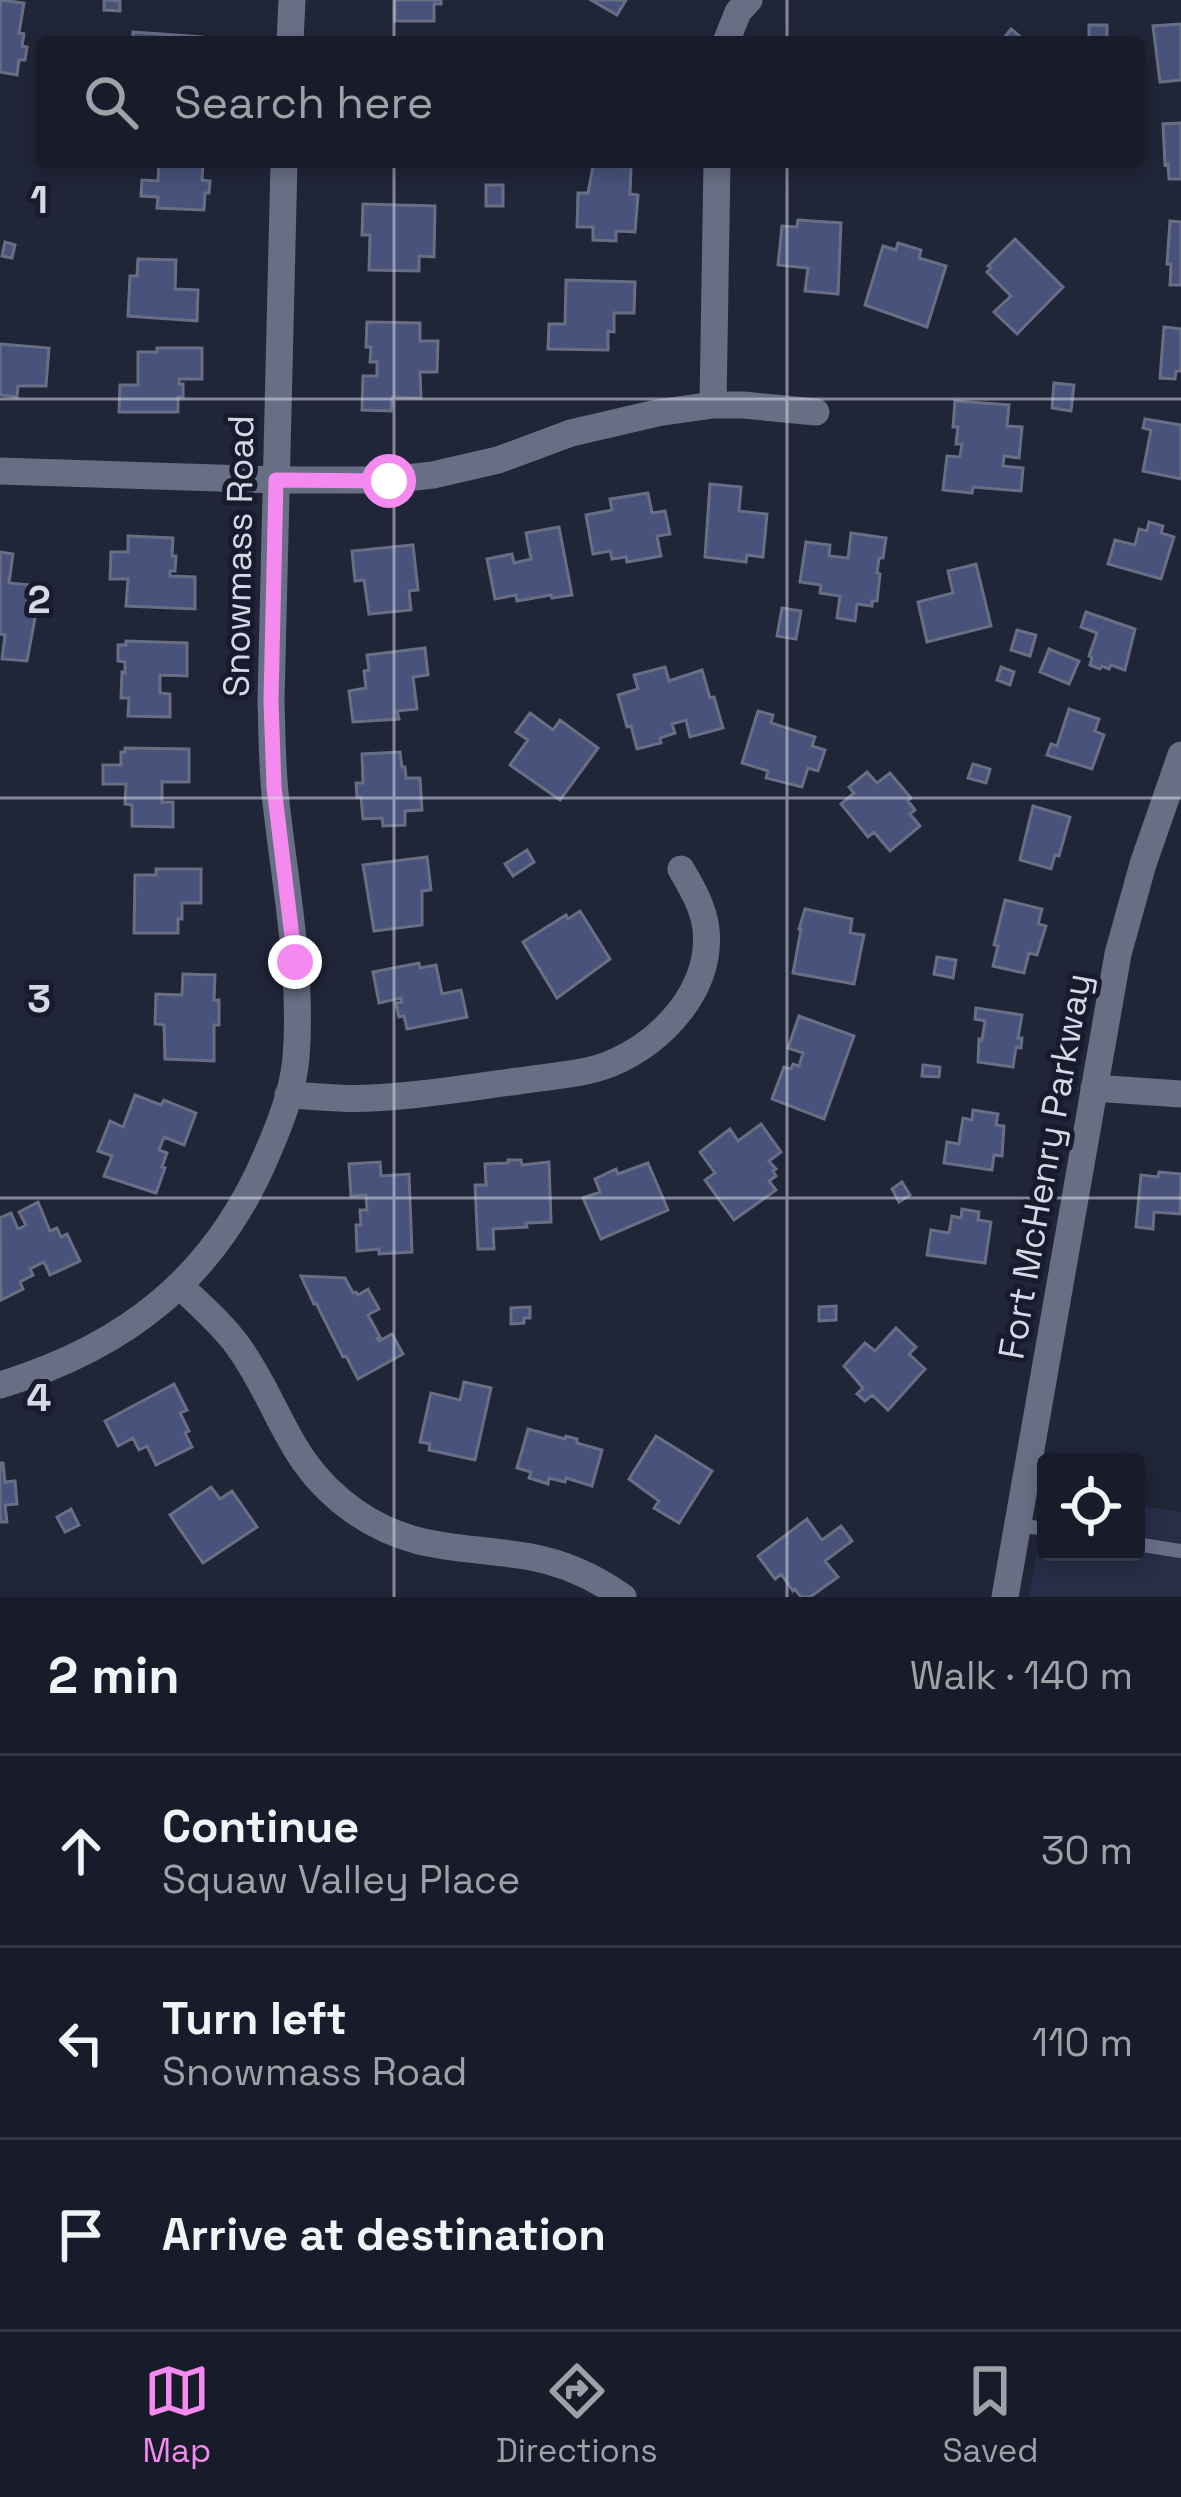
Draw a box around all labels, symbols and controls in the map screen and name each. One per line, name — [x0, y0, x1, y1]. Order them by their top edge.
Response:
search box — [36, 36, 1145, 168]
icon: search — [78, 69, 144, 135]
text: Search here — [174, 74, 433, 131]
text: 1 — [30, 175, 48, 224]
street label: Snowmass Road — [214, 415, 264, 697]
route start — [362, 454, 416, 508]
text: 2 — [27, 575, 51, 624]
route end — [268, 935, 322, 989]
street label: Fort McHenry Parkway — [988, 970, 1102, 1363]
text: 3 — [27, 974, 51, 1023]
text: 4 — [27, 1373, 51, 1422]
map controls — [1037, 1453, 1145, 1561]
button: locate — [1037, 1453, 1145, 1561]
text: 2 min — [48, 1643, 180, 1708]
text: Walk · 140 m — [910, 1651, 1133, 1700]
text: Continue — [162, 1798, 359, 1855]
icon: ahead — [48, 1818, 114, 1884]
text: 30 m — [1041, 1826, 1133, 1875]
text: Squaw Valley Place — [162, 1855, 520, 1904]
text: Turn left — [162, 1990, 347, 2047]
icon: left — [48, 2010, 114, 2076]
text: 110 m — [1032, 2018, 1133, 2067]
text: Snowmass Road — [162, 2047, 467, 2096]
icon: arrive — [48, 2202, 114, 2268]
text: Arrive at destination — [162, 2206, 606, 2263]
tab: Map — [142, 2358, 211, 2472]
tab: Directions — [496, 2358, 658, 2472]
tab: Saved — [942, 2358, 1039, 2472]

